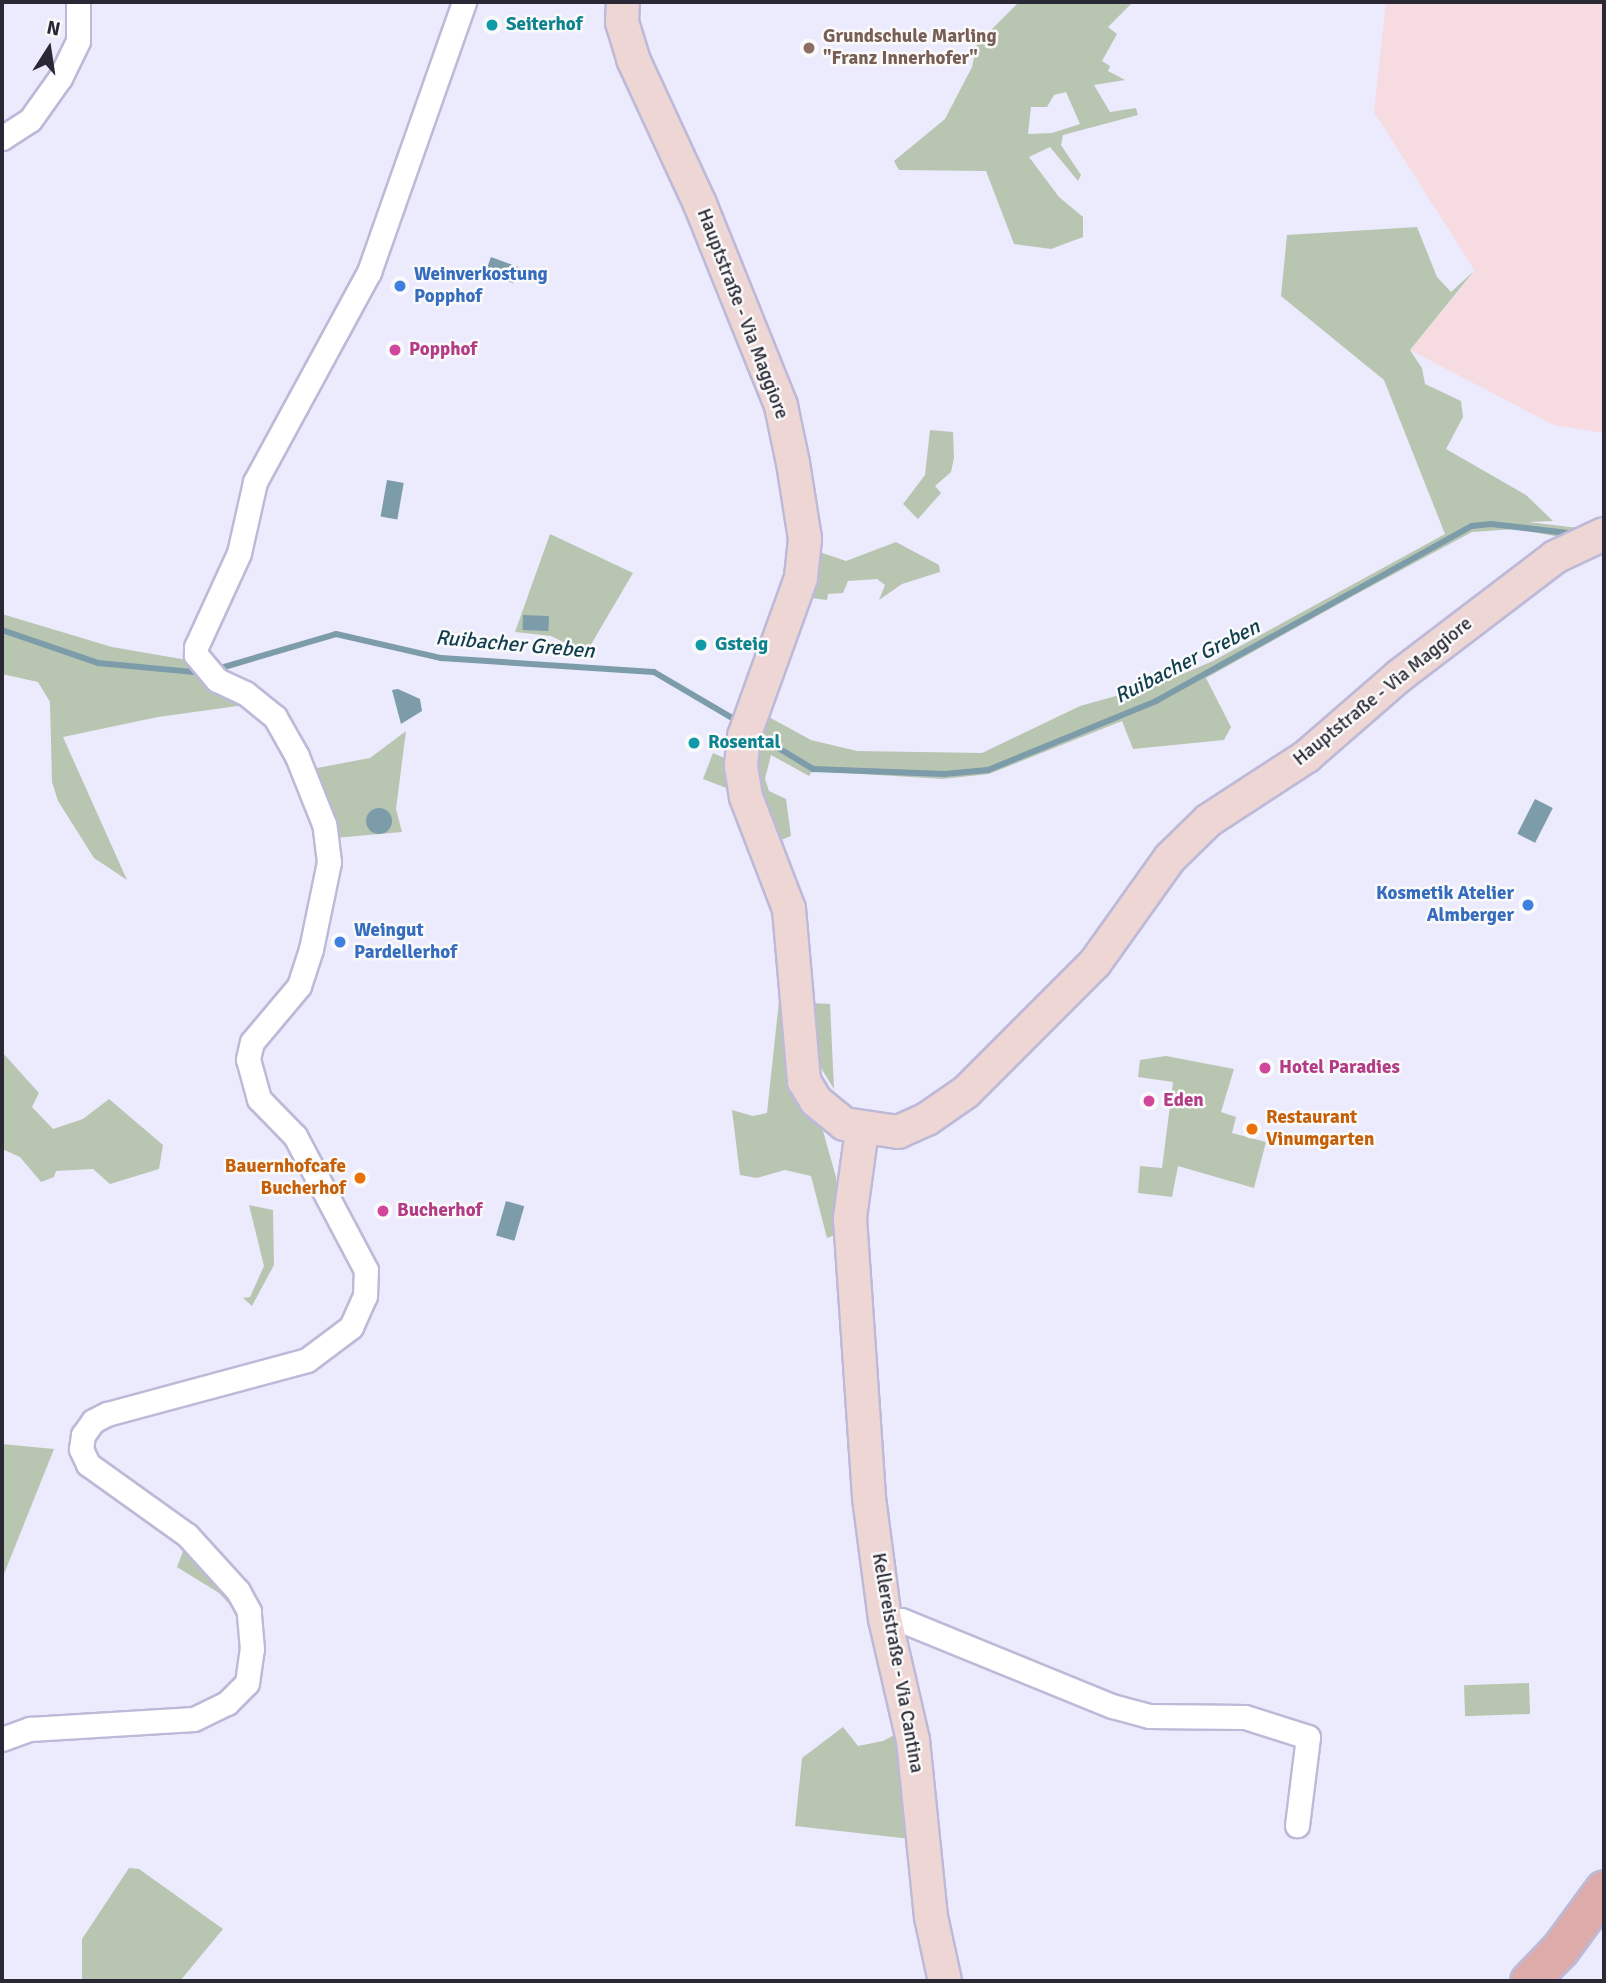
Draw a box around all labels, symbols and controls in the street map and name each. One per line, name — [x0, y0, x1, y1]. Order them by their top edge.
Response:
north arrow — [14, 14, 84, 84]
place label: Seiterhof — [506, 14, 583, 36]
text: N — [44, 15, 62, 42]
marker: Seiterhof — [484, 17, 500, 33]
place label: Grundschule Marling "Franz Innerhofer" — [823, 26, 997, 70]
marker: Grundschule Marling "Franz Innerhofer" — [801, 40, 817, 56]
street label: Hauptstraße - Via Maggiore — [691, 206, 793, 422]
place label: Weinverkostung Popphof — [414, 264, 548, 308]
marker: Weinverkostung Popphof — [392, 278, 408, 294]
place label: Popphof — [409, 339, 477, 361]
marker: Popphof — [387, 342, 403, 358]
street label: Hauptstraße - Via Maggiore — [1289, 613, 1477, 771]
water label: Ruibacher Greben — [1110, 614, 1264, 708]
water label: Ruibacher Greben — [434, 624, 596, 664]
place label: Gsteig — [715, 634, 768, 656]
marker: Gsteig — [693, 637, 709, 653]
place label: Rosental — [708, 732, 780, 754]
marker: Rosental — [686, 735, 702, 751]
place label: Kosmetik Atelier Almberger — [1376, 883, 1514, 927]
marker: Kosmetik Atelier Almberger — [1520, 897, 1536, 913]
place label: Weingut Pardellerhof — [354, 920, 457, 964]
marker: Weingut Pardellerhof — [332, 934, 348, 950]
place label: Hotel Paradies — [1279, 1057, 1400, 1079]
marker: Hotel Paradies — [1257, 1060, 1273, 1076]
place label: Eden — [1163, 1090, 1204, 1112]
marker: Eden — [1141, 1093, 1157, 1109]
place label: Restaurant Vinumgarten — [1266, 1107, 1374, 1151]
marker: Restaurant Vinumgarten — [1244, 1121, 1260, 1137]
place label: Bauernhofcafe Bucherhof — [225, 1156, 346, 1200]
marker: Bauernhofcafe Bucherhof — [352, 1170, 368, 1186]
place label: Bucherhof — [397, 1200, 482, 1222]
marker: Bucherhof — [375, 1203, 391, 1219]
street label: Kellereistraße - Via Cantina — [866, 1551, 928, 1775]

